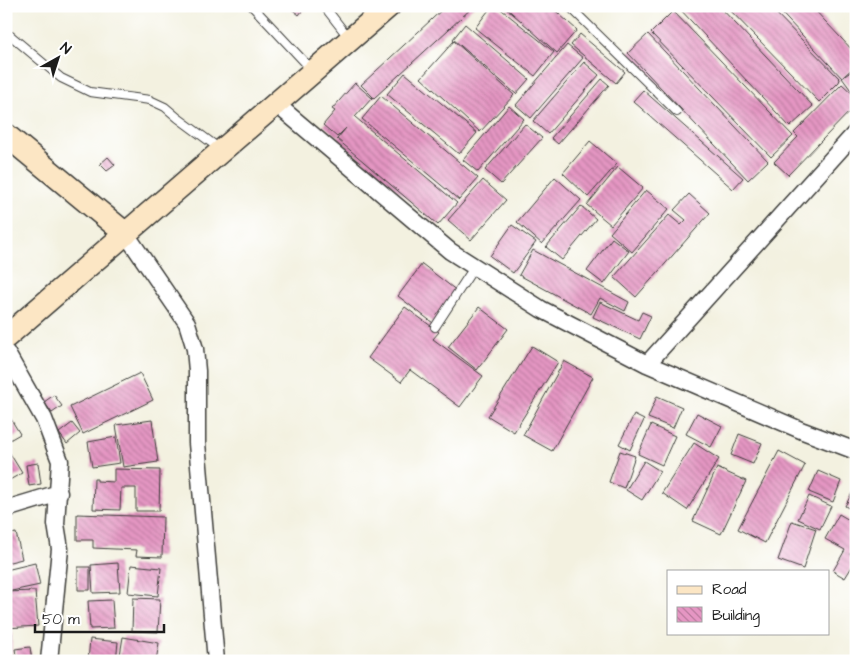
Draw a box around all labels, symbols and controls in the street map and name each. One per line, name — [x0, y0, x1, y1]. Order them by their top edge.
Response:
north arrow — [32, 32, 82, 82]
text: N — [56, 38, 75, 59]
legend — [667, 570, 830, 634]
text: Road — [712, 579, 747, 600]
scale bar — [35, 602, 164, 634]
text: Building — [712, 605, 760, 627]
text: 50 m — [42, 609, 80, 630]

